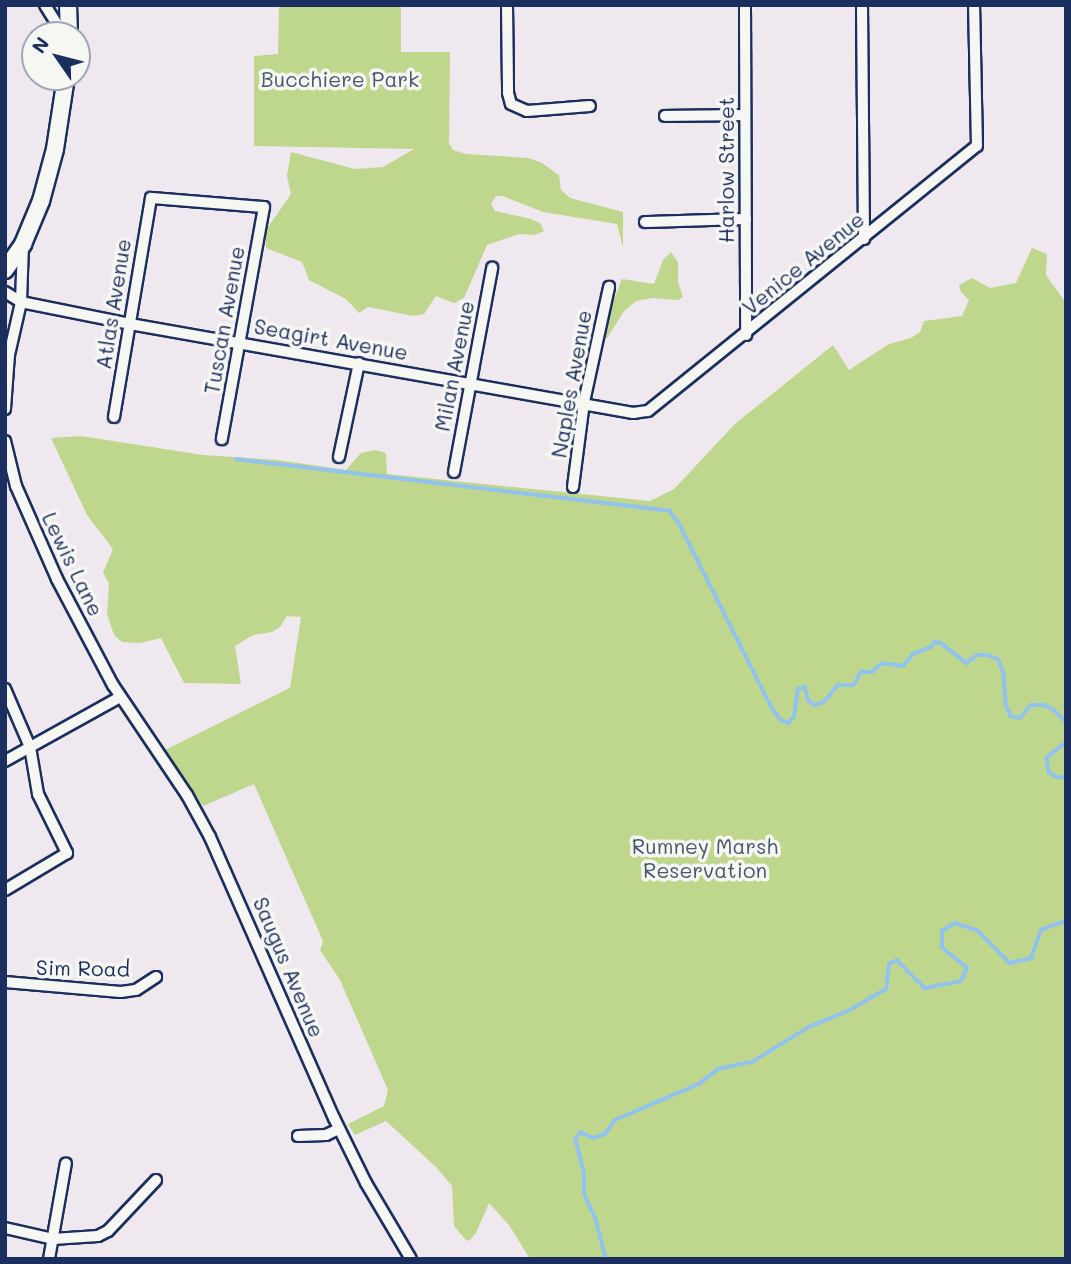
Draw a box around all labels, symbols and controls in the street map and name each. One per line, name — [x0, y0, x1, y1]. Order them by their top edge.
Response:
north arrow — [21, 21, 91, 91]
text: N — [26, 32, 54, 58]
park label: Bucchiere Park — [261, 66, 419, 92]
street label: Harlow Street — [713, 97, 739, 243]
street label: Venice Avenue — [737, 206, 869, 320]
street label: Atlas Avenue — [90, 237, 136, 371]
street label: Tuscan Avenue — [199, 244, 249, 396]
street label: Milan Avenue — [429, 299, 479, 433]
street label: Naples Avenue — [546, 308, 596, 460]
street label: Seagirt Avenue — [252, 313, 410, 365]
street label: Lewis Lane — [37, 508, 109, 620]
park label: Rumney Marsh Reservation — [632, 833, 778, 883]
street label: Saugus Avenue — [248, 893, 330, 1041]
street label: Sim Road — [36, 955, 130, 981]

